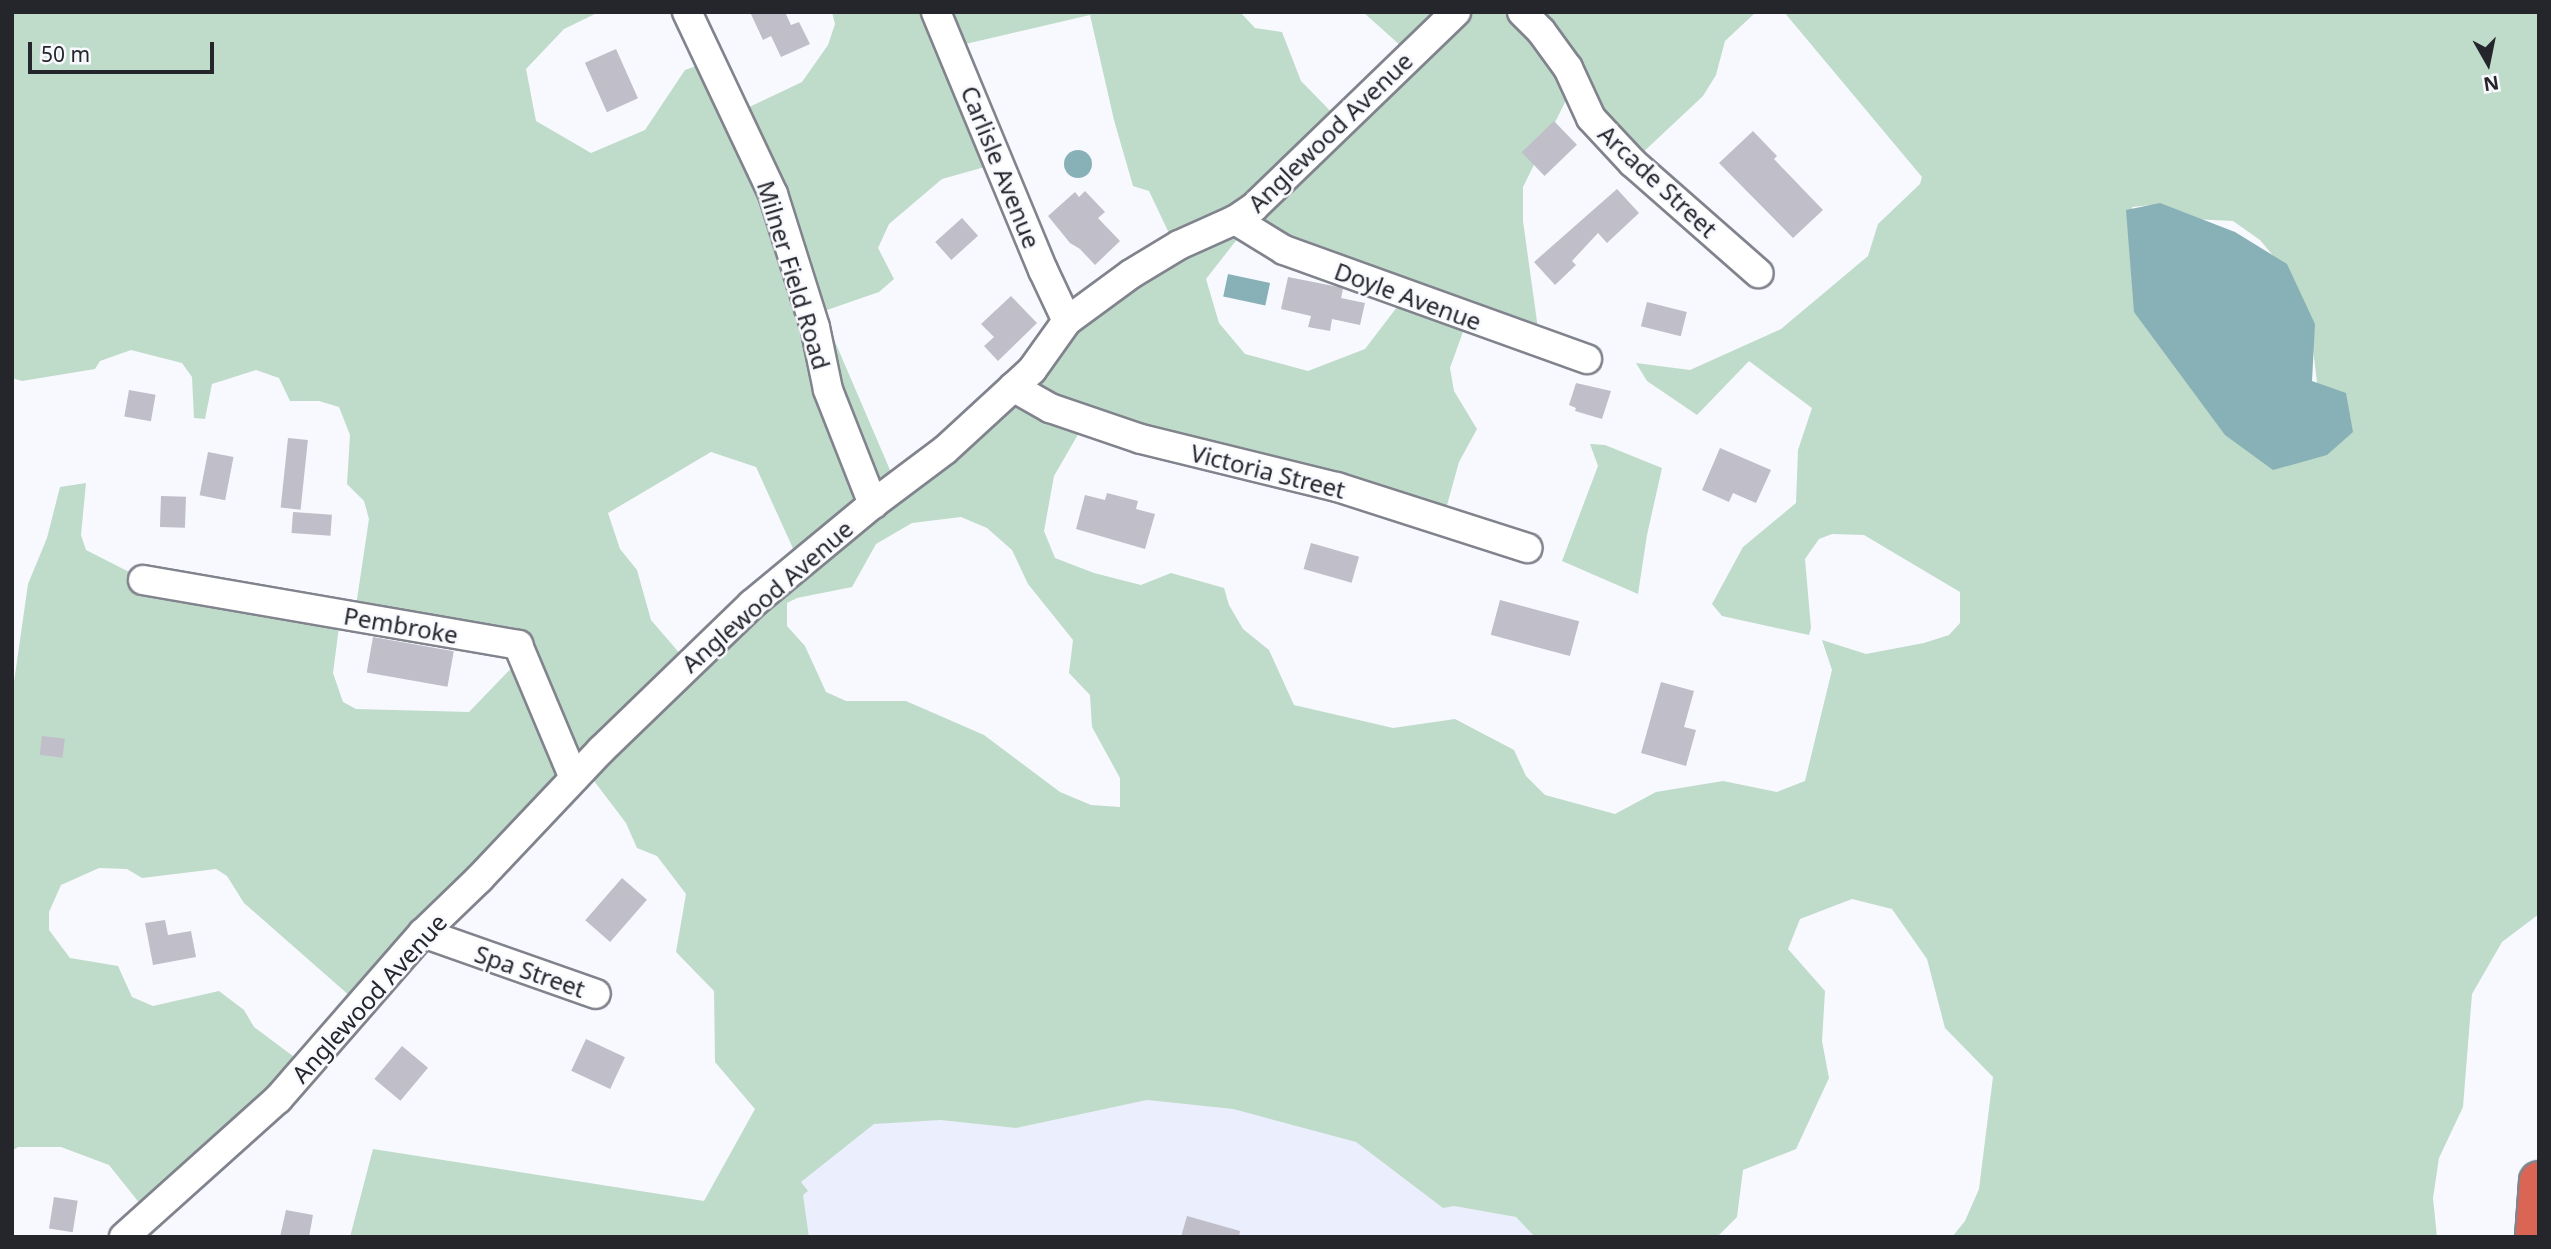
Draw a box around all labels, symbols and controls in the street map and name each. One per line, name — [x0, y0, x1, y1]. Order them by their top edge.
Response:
scale bar — [32, 28, 217, 72]
north arrow — [2453, 28, 2523, 98]
text: 50 m — [41, 40, 90, 68]
street label: Anglewood Avenue — [1242, 46, 1418, 218]
text: N — [2482, 70, 2501, 98]
street label: Carlisle Avenue — [955, 82, 1047, 252]
street label: Arcade Street — [1593, 119, 1723, 243]
street label: Milner Field Road — [752, 177, 836, 373]
street label: Doyle Avenue — [1331, 256, 1485, 336]
street label: Victoria Street — [1188, 438, 1348, 504]
street label: Anglewood Avenue — [676, 514, 858, 678]
street label: Pembroke — [342, 601, 460, 649]
street label: Anglewood Avenue — [286, 908, 452, 1088]
street label: Spa Street — [471, 939, 589, 1003]

